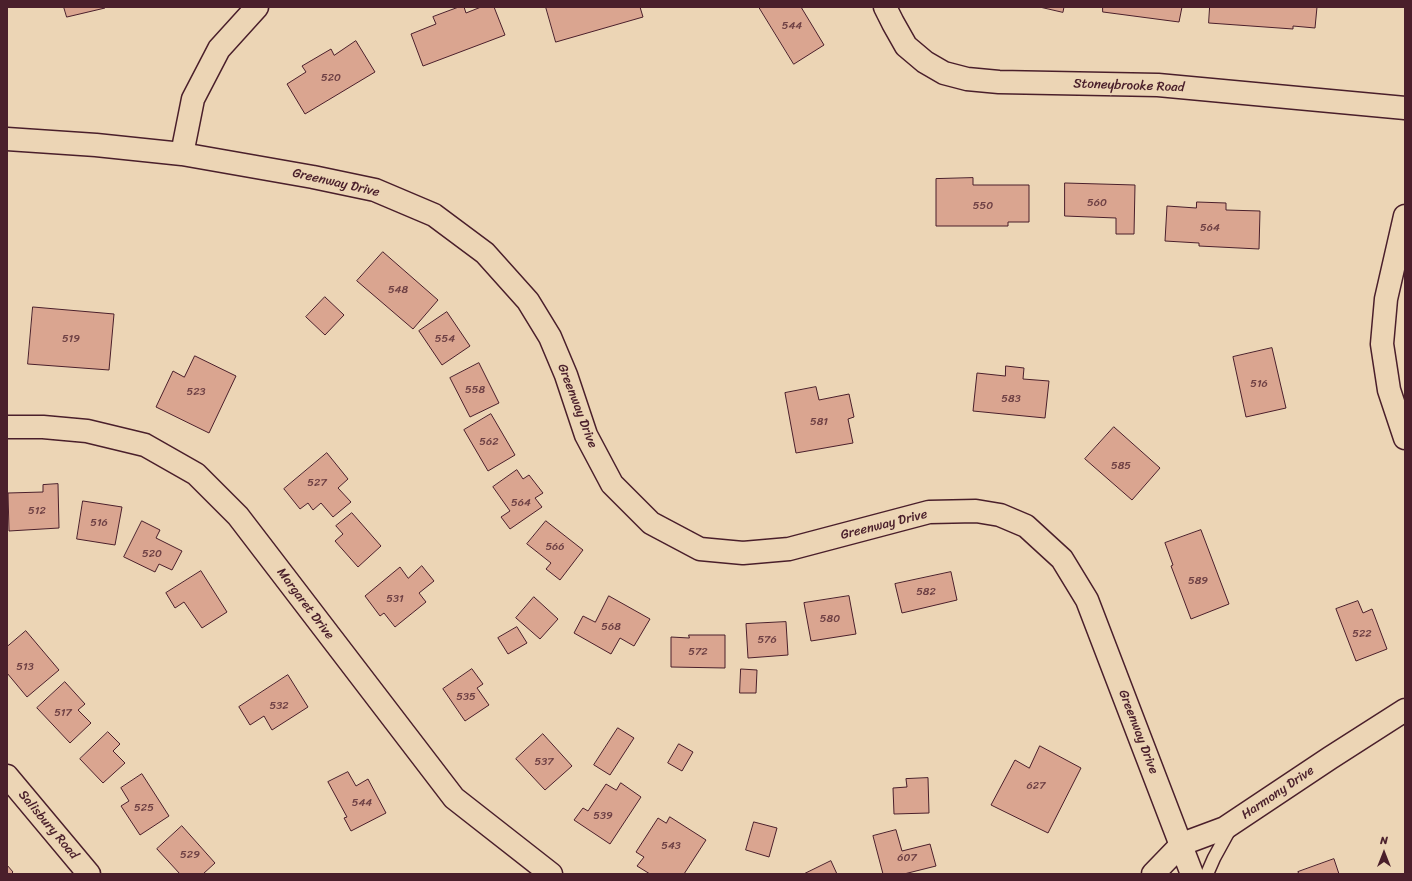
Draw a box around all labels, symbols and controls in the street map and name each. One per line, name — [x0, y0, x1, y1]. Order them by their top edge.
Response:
house number: 544 — [782, 19, 802, 33]
house number: 520 — [321, 71, 341, 85]
street label: Stoneybrooke Road — [1073, 76, 1185, 96]
street label: Greenway Drive — [291, 165, 381, 201]
house number: 560 — [1087, 196, 1107, 210]
house number: 550 — [973, 199, 993, 213]
house number: 564 — [1200, 221, 1220, 235]
house number: 548 — [388, 283, 408, 297]
house number: 519 — [62, 332, 80, 346]
house number: 554 — [435, 332, 455, 346]
street label: Greenway Drive — [554, 362, 600, 450]
house number: 516 — [1250, 377, 1268, 391]
house number: 558 — [465, 383, 485, 397]
house number: 523 — [186, 385, 206, 399]
house number: 583 — [1001, 392, 1021, 406]
house number: 581 — [810, 415, 828, 429]
house number: 562 — [479, 435, 499, 449]
house number: 585 — [1111, 459, 1131, 473]
house number: 527 — [307, 476, 327, 490]
house number: 564 — [511, 496, 531, 510]
house number: 512 — [28, 504, 46, 518]
street label: Greenway Drive — [839, 507, 929, 543]
house number: 516 — [90, 516, 108, 530]
house number: 566 — [545, 540, 565, 554]
house number: 520 — [142, 547, 162, 561]
street label: Margaret Drive — [273, 565, 337, 643]
house number: 589 — [1188, 574, 1208, 588]
house number: 582 — [916, 585, 936, 599]
house number: 531 — [386, 592, 404, 606]
house number: 580 — [820, 612, 840, 626]
house number: 568 — [601, 620, 621, 634]
house number: 522 — [1352, 627, 1372, 641]
house number: 576 — [757, 633, 777, 647]
house number: 572 — [688, 645, 708, 659]
house number: 513 — [16, 660, 34, 674]
street label: Greenway Drive — [1115, 688, 1161, 776]
house number: 535 — [456, 690, 476, 704]
house number: 532 — [269, 699, 289, 713]
house number: 517 — [54, 706, 72, 720]
house number: 537 — [534, 755, 554, 769]
street label: Harmony Drive — [1239, 763, 1317, 823]
house number: 627 — [1027, 779, 1045, 793]
street label: Salisbury Road — [15, 787, 81, 863]
house number: 544 — [352, 796, 372, 810]
house number: 525 — [134, 801, 154, 815]
house number: 539 — [593, 809, 613, 823]
text: N — [1380, 831, 1388, 850]
north arrow — [1364, 833, 1404, 873]
house number: 543 — [661, 839, 681, 853]
house number: 529 — [180, 848, 200, 862]
house number: 607 — [897, 851, 917, 865]

